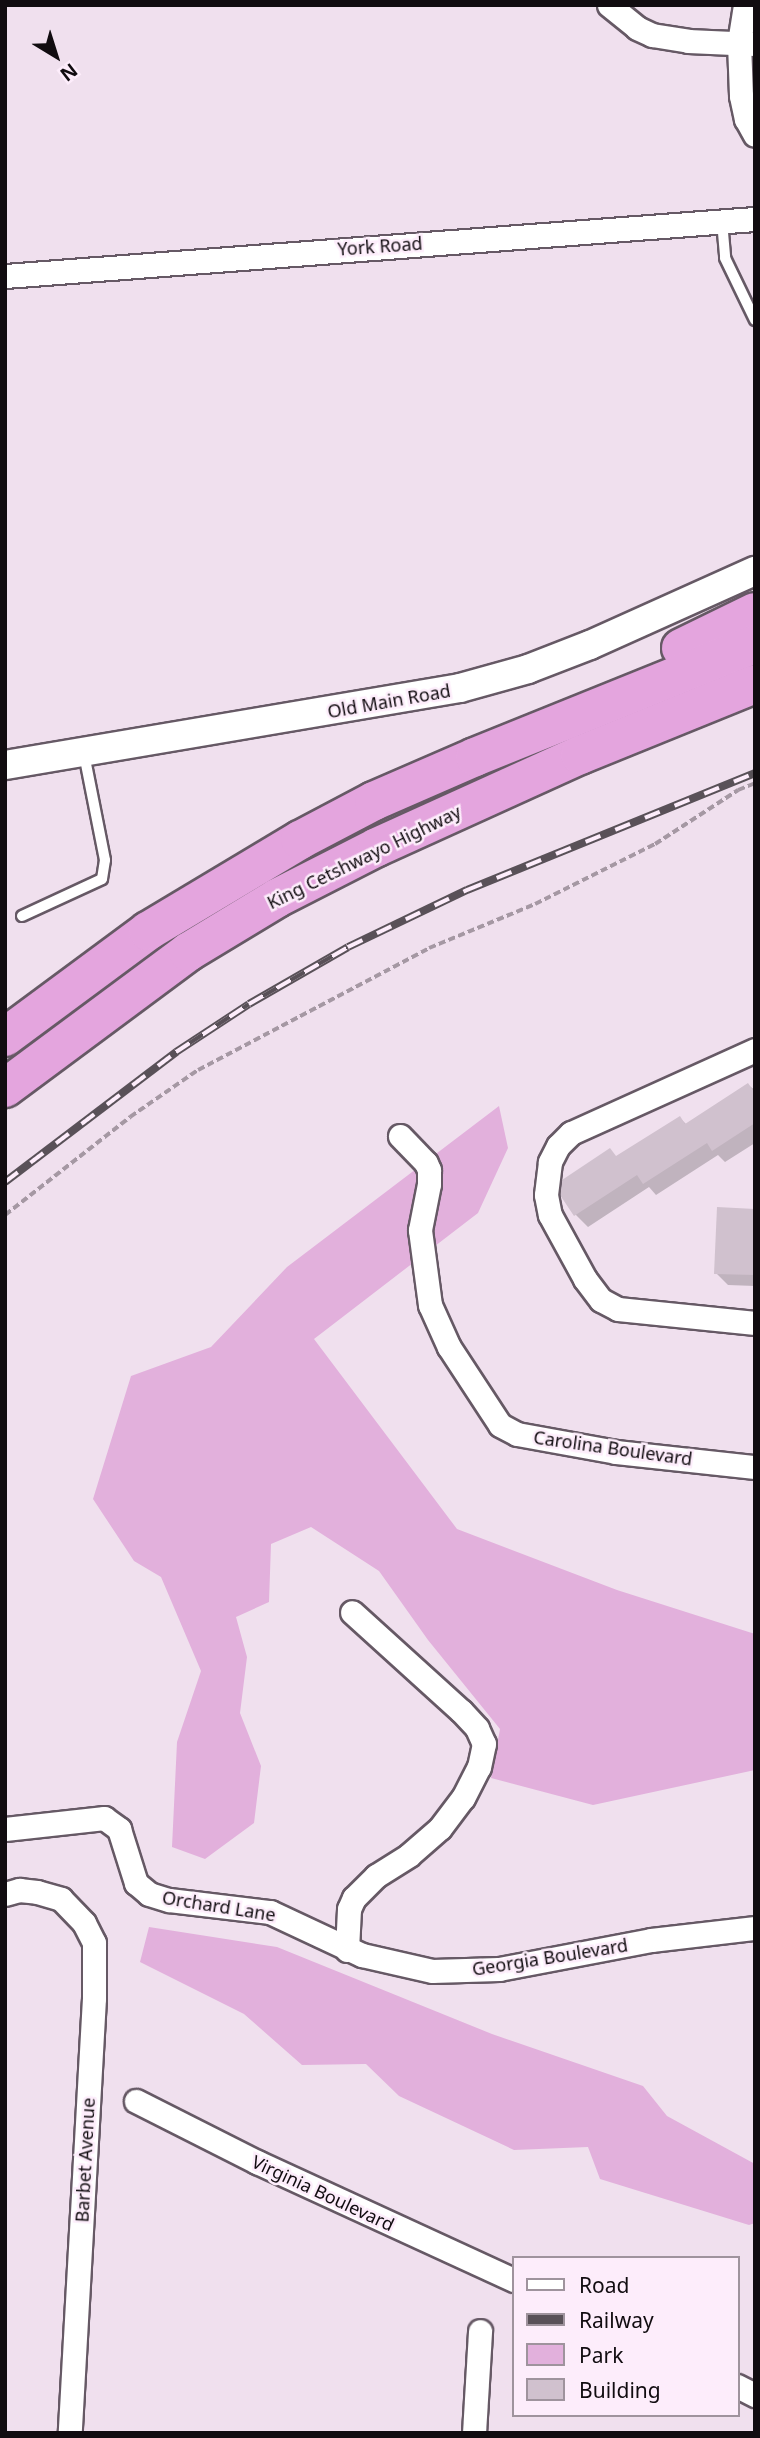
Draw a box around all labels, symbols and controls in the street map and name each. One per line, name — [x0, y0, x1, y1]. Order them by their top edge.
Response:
north arrow — [21, 21, 91, 91]
text: N — [55, 58, 83, 88]
street label: York Road — [337, 232, 423, 260]
street label: Old Main Road — [326, 680, 452, 722]
street label: King Cetshwayo Highway — [264, 801, 464, 913]
street label: Carolina Boulevard — [532, 1426, 694, 1470]
street label: Orchard Lane — [161, 1886, 277, 1926]
street label: Georgia Boulevard — [471, 1934, 629, 1980]
street label: Barbet Avenue — [71, 2097, 99, 2223]
street label: Virginia Boulevard — [248, 2151, 398, 2235]
legend — [512, 2256, 739, 2417]
text: Road — [579, 2271, 629, 2299]
text: Railway — [579, 2306, 654, 2334]
text: Park — [579, 2341, 623, 2369]
text: Building — [579, 2376, 661, 2404]

